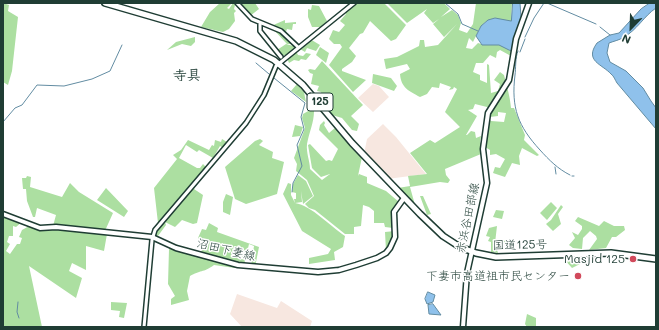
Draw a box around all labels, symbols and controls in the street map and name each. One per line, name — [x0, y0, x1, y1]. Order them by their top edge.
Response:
north arrow — [611, 8, 651, 48]
text: N — [619, 31, 633, 48]
district label: 寺具 — [173, 68, 201, 84]
road number: 125 — [307, 93, 333, 111]
street label: 赤浜谷田部線 — [453, 181, 483, 255]
street label: 沼田下妻線 — [195, 236, 257, 264]
street label: 国道125号 — [492, 237, 548, 253]
place label: Masjid 125 — [564, 252, 625, 266]
marker: Masjid 125 — [628, 254, 638, 264]
place label: 下妻市高道祖市民センター — [426, 269, 570, 283]
marker: 下妻市高道祖市民センター — [573, 271, 583, 281]

